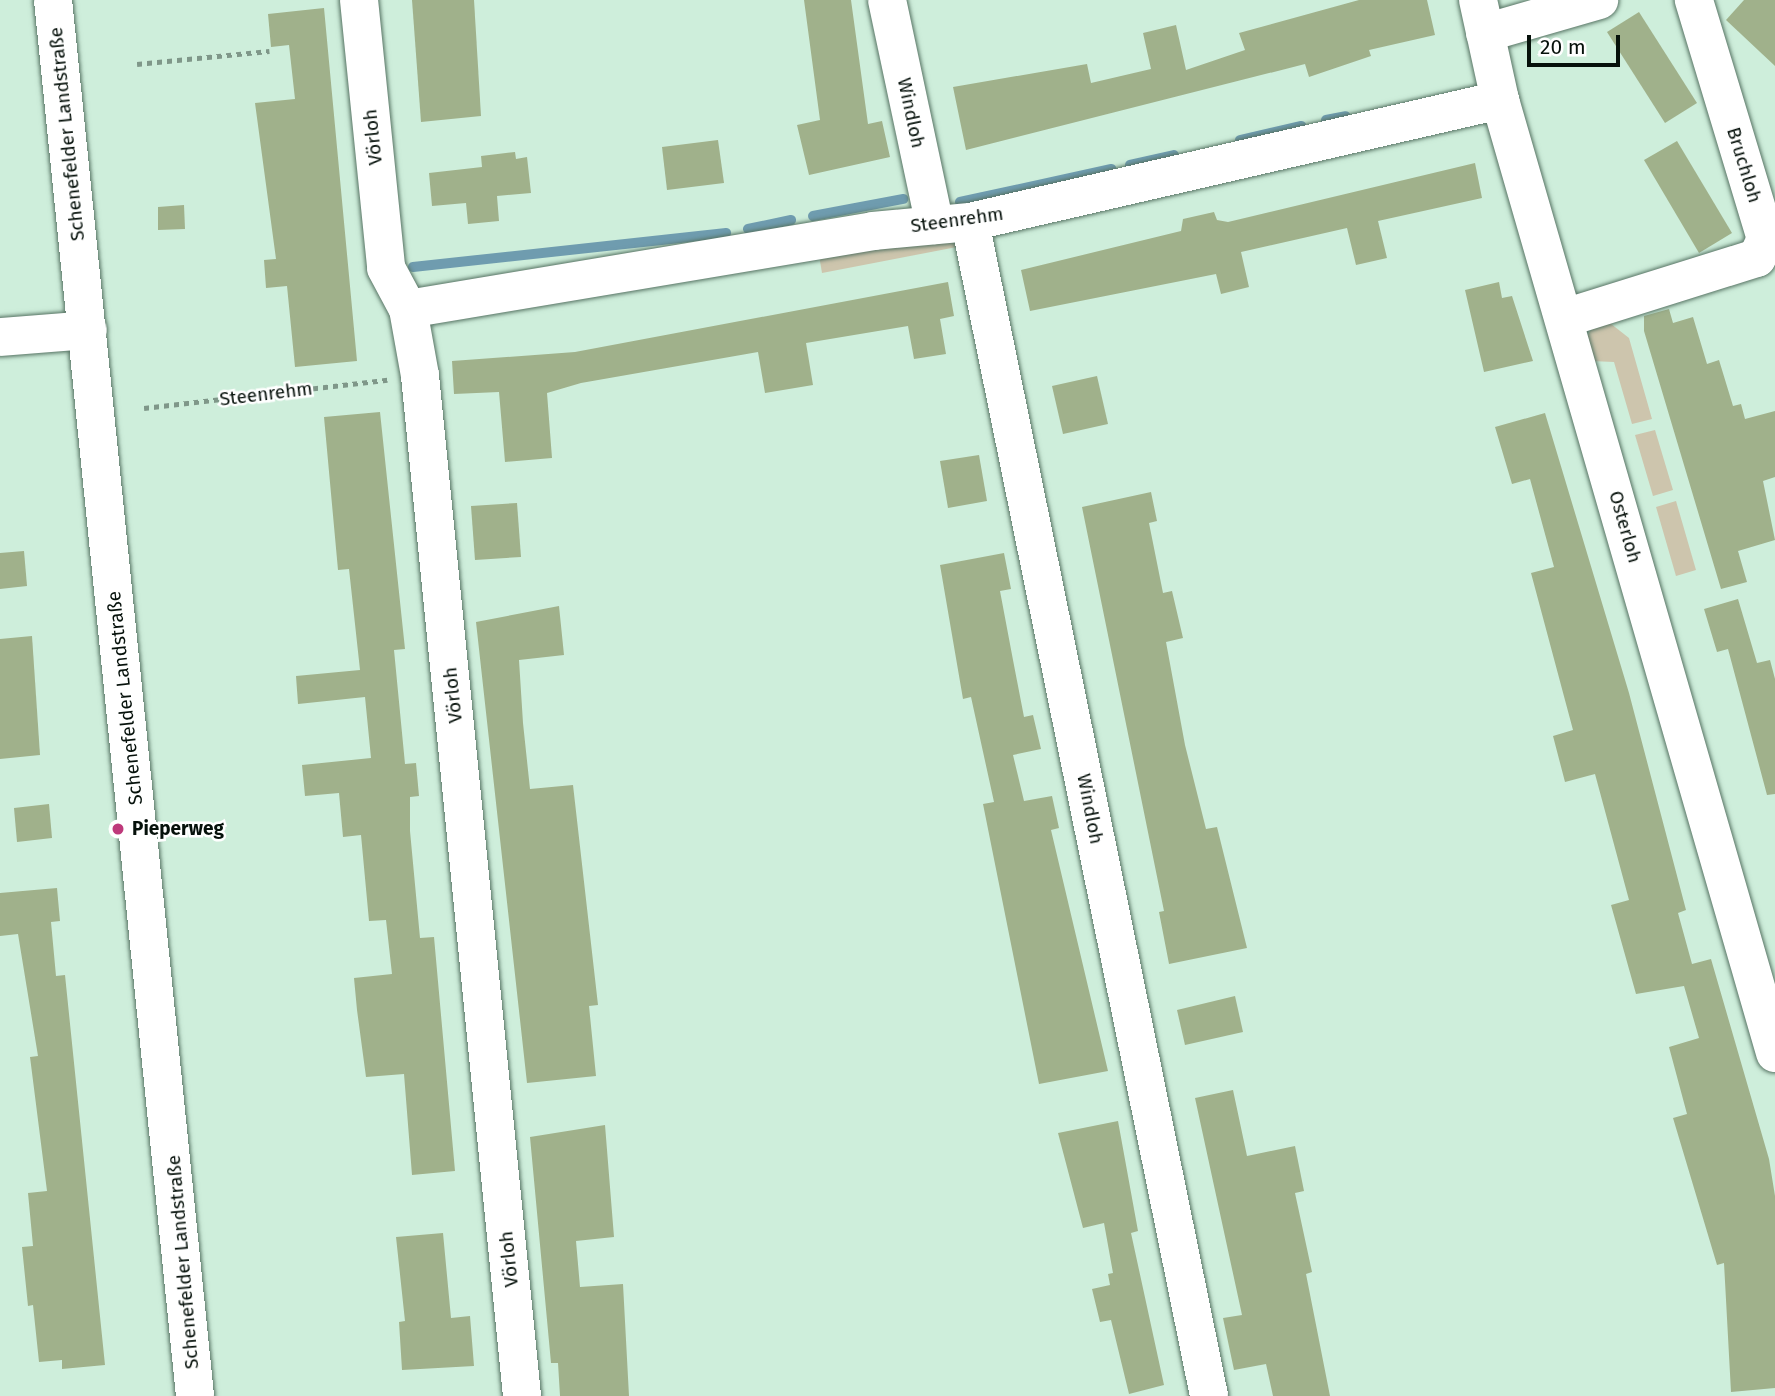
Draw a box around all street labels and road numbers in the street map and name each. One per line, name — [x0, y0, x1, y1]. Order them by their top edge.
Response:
street label: Schenefelder Landstraße — [44, 26, 90, 242]
street label: Windloh — [892, 76, 930, 150]
street label: Vörloh — [359, 108, 387, 166]
street label: Bruchloh — [1722, 124, 1766, 206]
street label: Steenrehm — [909, 202, 1005, 238]
street label: Steenrehm — [218, 377, 314, 411]
street label: Osterloh — [1604, 488, 1646, 566]
street label: Schenefelder Landstraße — [102, 590, 148, 806]
street label: Vörloh — [439, 666, 467, 724]
street label: Windloh — [1072, 772, 1108, 846]
street label: Schenefelder Landstraße — [162, 1154, 204, 1370]
street label: Vörloh — [495, 1230, 523, 1288]

